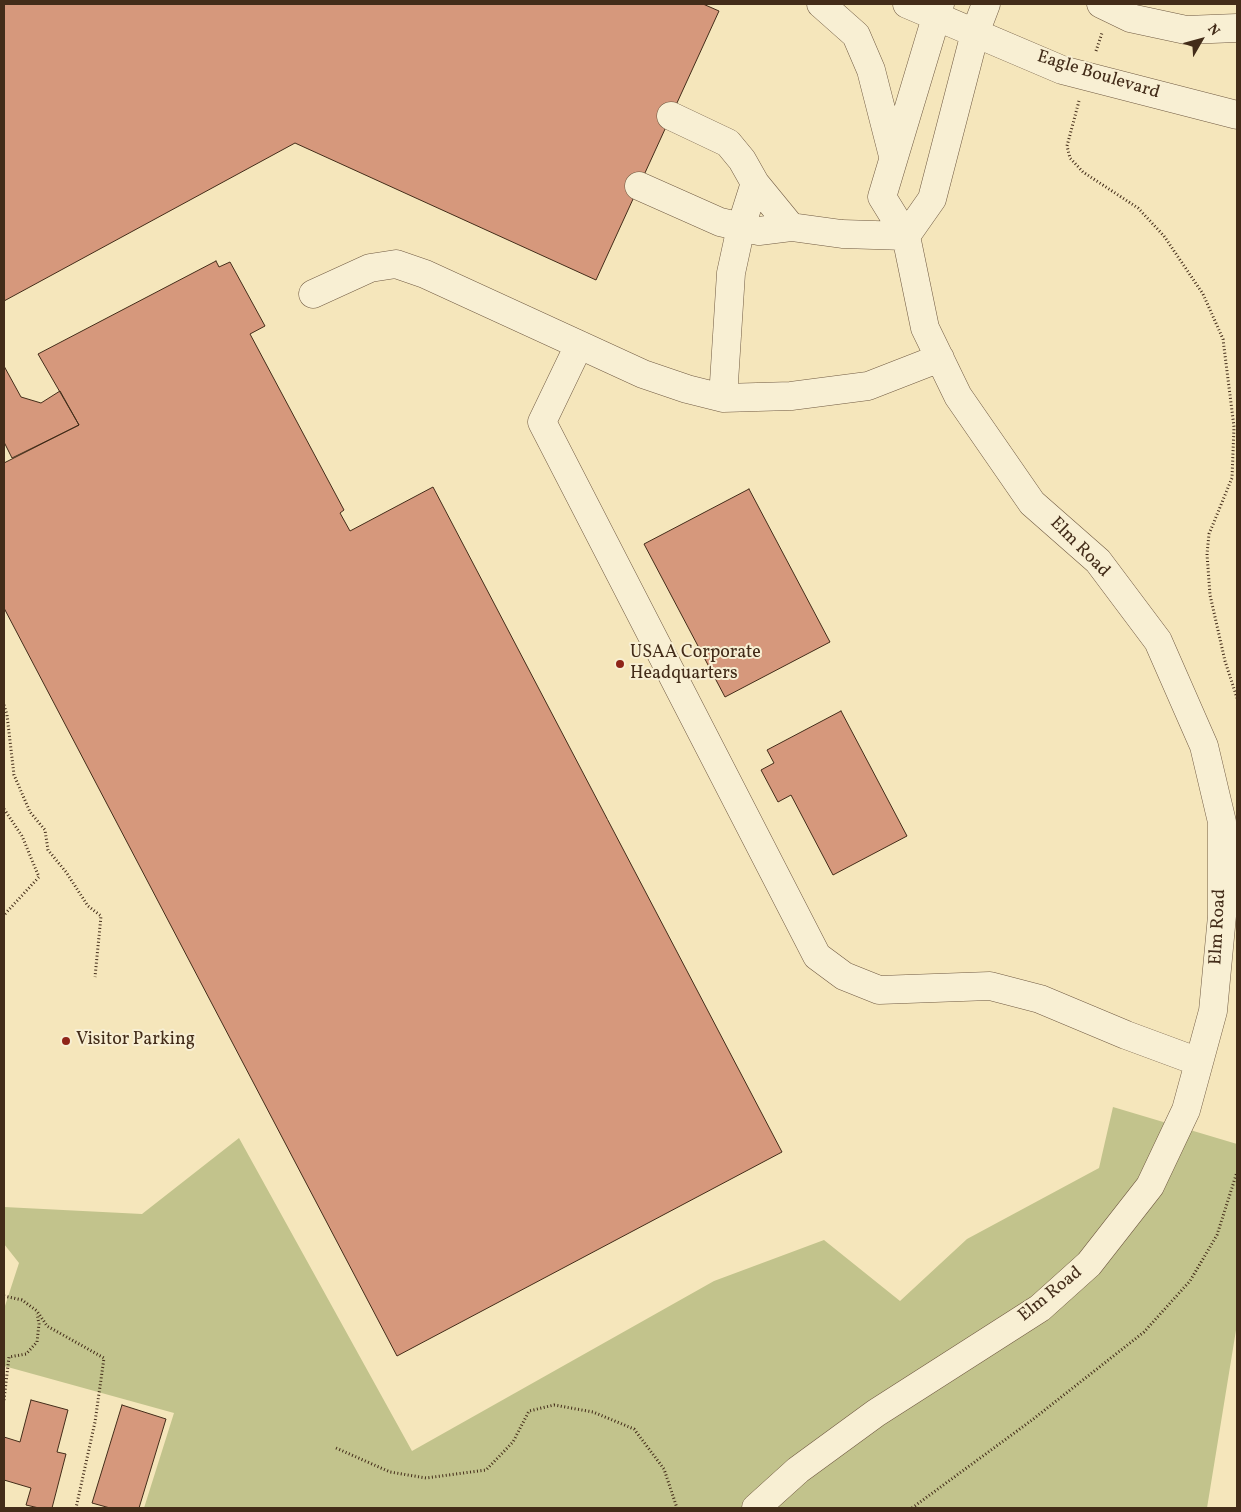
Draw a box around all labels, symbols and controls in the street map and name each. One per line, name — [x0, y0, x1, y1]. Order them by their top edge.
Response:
north arrow — [1176, 15, 1226, 65]
text: N — [1203, 21, 1224, 40]
street label: Eagle Boulevard — [1034, 47, 1162, 105]
street label: Elm Road — [1044, 513, 1114, 583]
place label: USAA Corporate Headquarters — [630, 643, 761, 686]
marker: USAA Corporate Headquarters — [614, 658, 626, 670]
street label: Elm Road — [1206, 888, 1232, 966]
place label: Visitor Parking — [76, 1030, 195, 1052]
marker: Visitor Parking — [60, 1035, 72, 1047]
street label: Elm Road — [1015, 1263, 1087, 1327]

